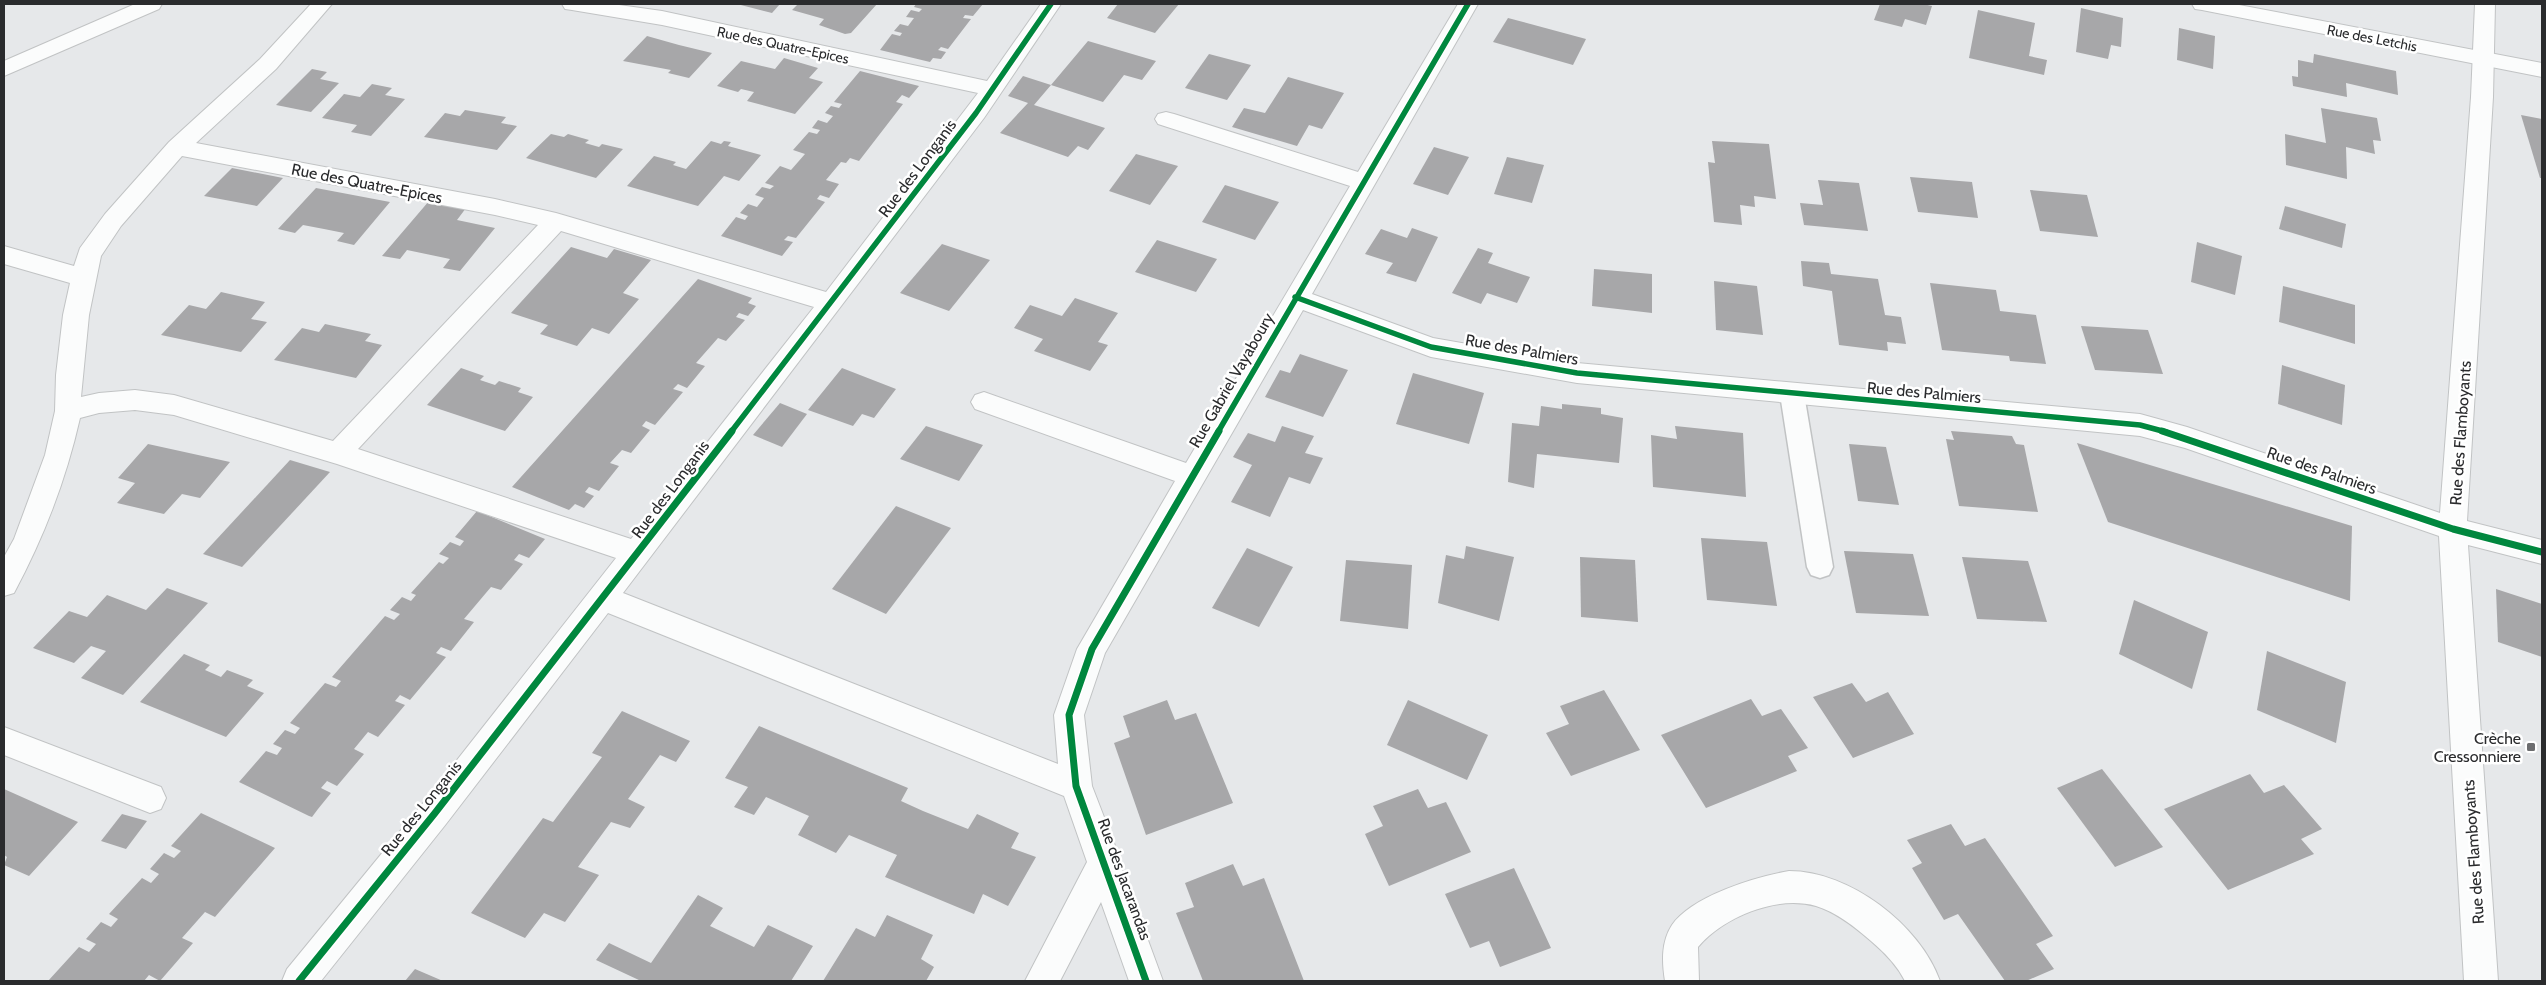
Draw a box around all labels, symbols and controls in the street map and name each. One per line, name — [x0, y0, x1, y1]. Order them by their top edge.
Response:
street label: Rue des Letchis — [2326, 20, 2419, 56]
street label: Rue des Quatre-Epices — [716, 22, 851, 68]
street label: Rue des Longanis — [875, 116, 960, 221]
street label: Rue des Quatre-Epices — [290, 160, 444, 208]
street label: Rue Gabriel Vayaboury — [1185, 310, 1278, 451]
street label: Rue des Palmiers — [1464, 330, 1580, 369]
street label: Rue des Flamboyants — [2446, 360, 2475, 506]
street label: Rue des Palmiers — [1866, 378, 1982, 407]
street label: Rue des Longanis — [628, 437, 713, 542]
street label: Rue des Palmiers — [2265, 443, 2379, 498]
place label: Crèche Cressonniere — [2434, 729, 2521, 766]
marker: Crèche Cressonniere — [2525, 741, 2537, 753]
street label: Rue des Longanis — [377, 757, 466, 860]
street label: Rue des Flamboyants — [2459, 779, 2488, 925]
street label: Rue des Jacarandas — [1094, 816, 1156, 943]

